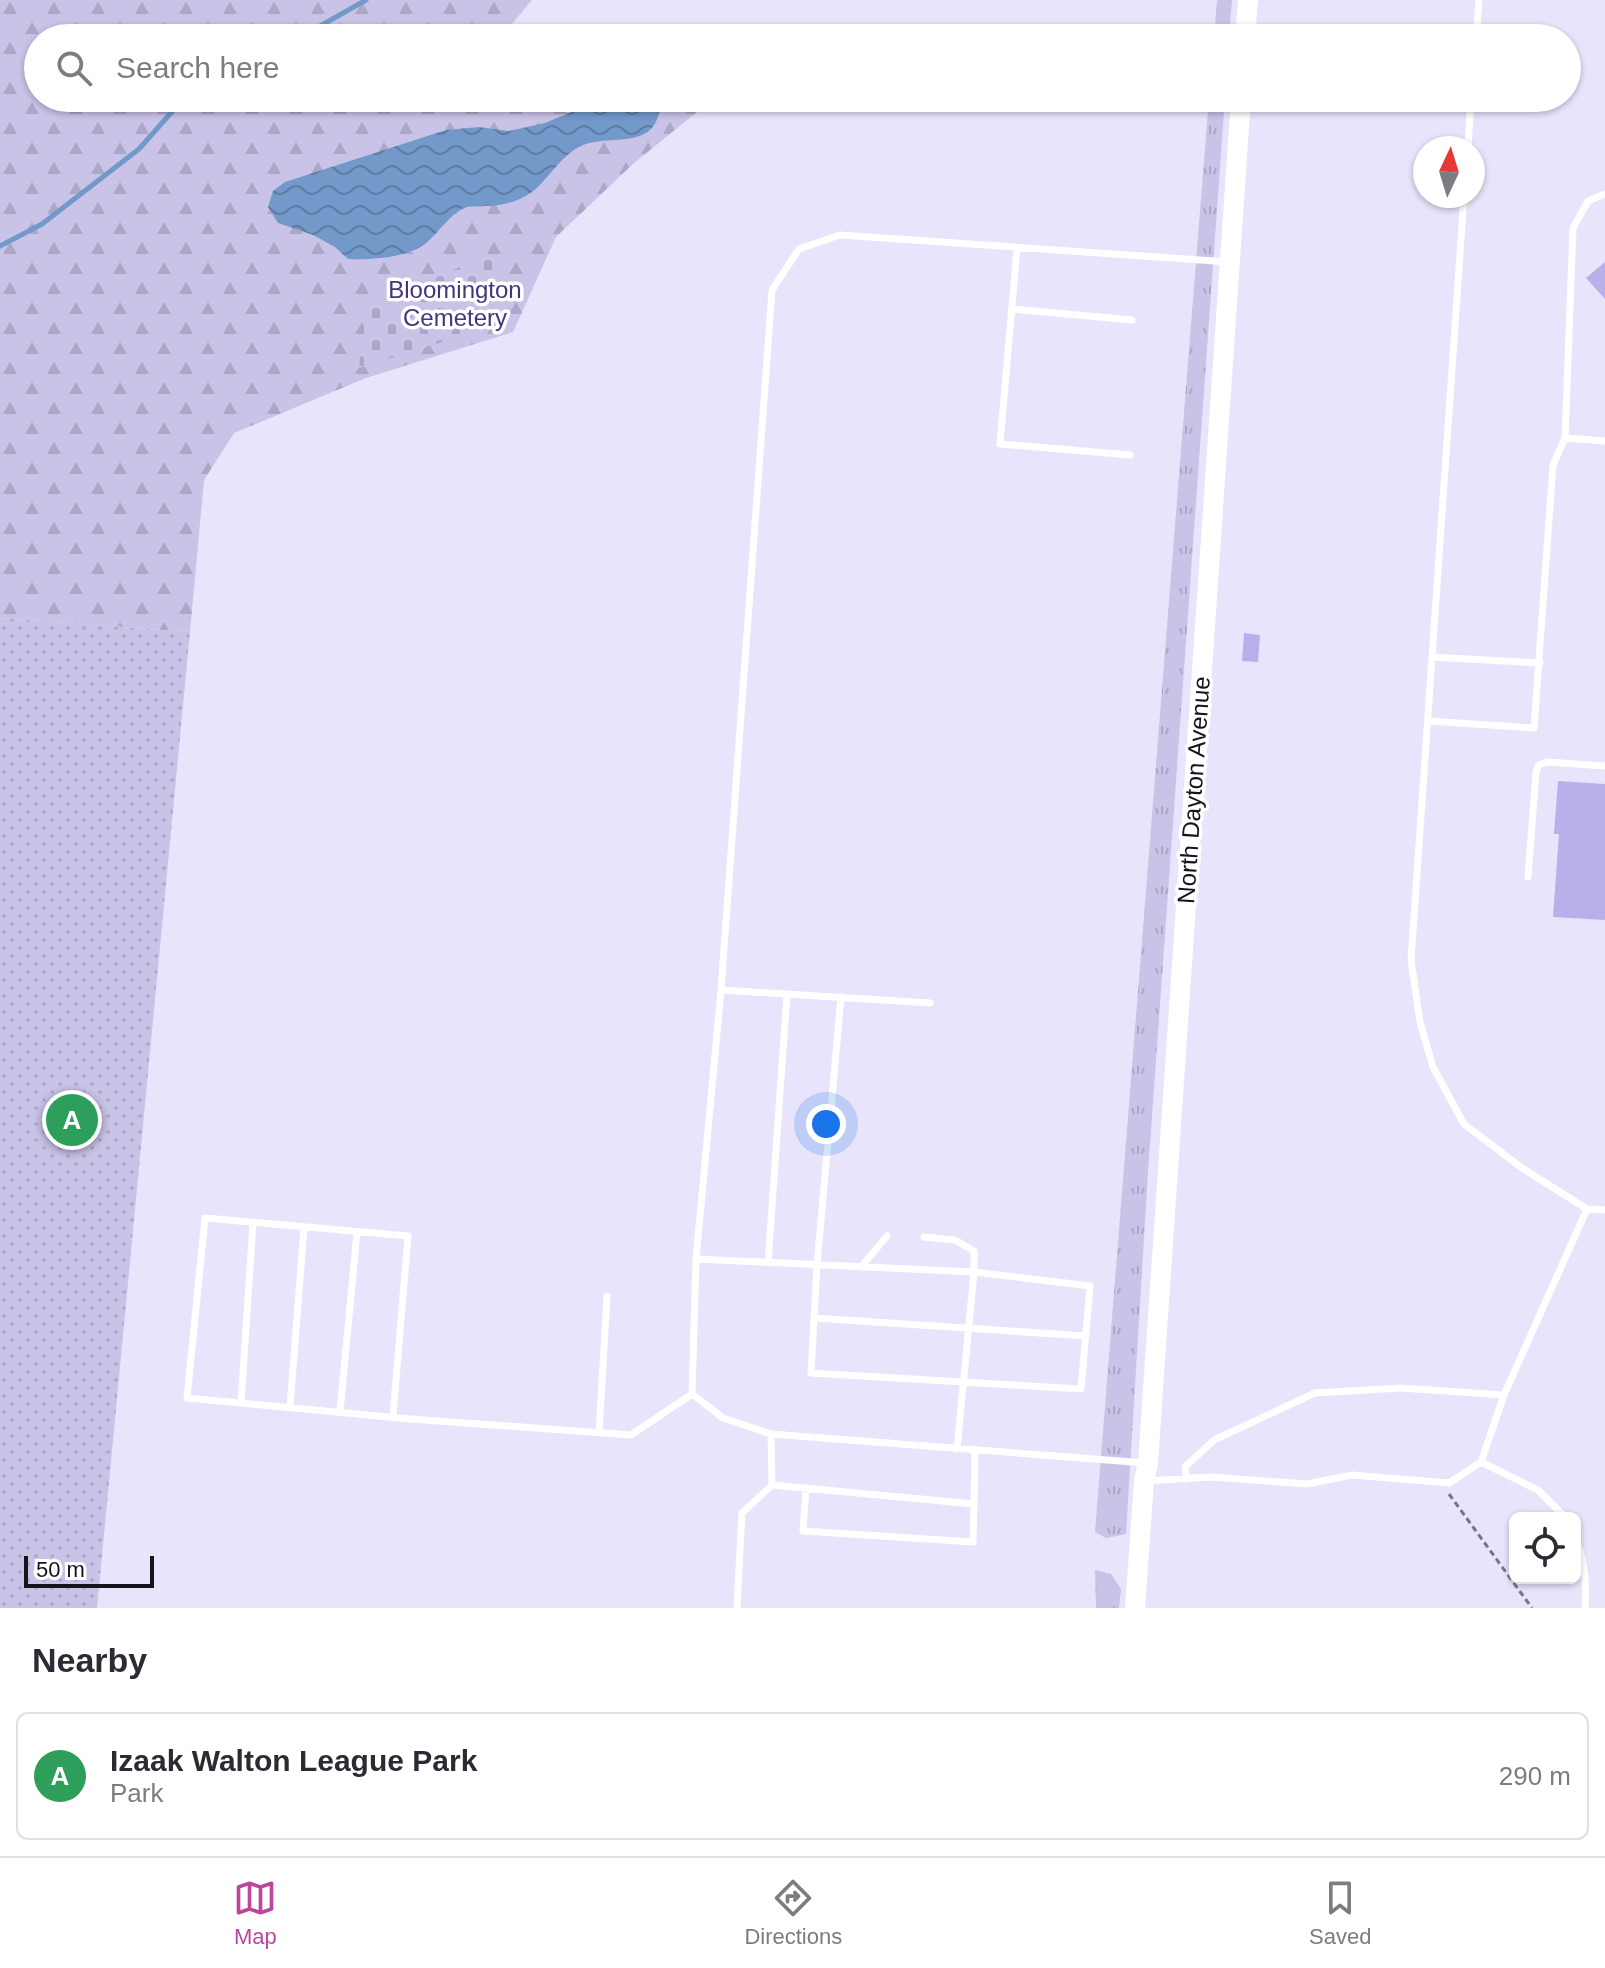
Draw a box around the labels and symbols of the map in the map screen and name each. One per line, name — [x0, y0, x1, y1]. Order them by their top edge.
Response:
north arrow — [1413, 136, 1485, 208]
park label: Bloomington Cemetery — [388, 276, 522, 331]
street label: North Dayton Avenue — [1172, 675, 1215, 904]
pin: A — [46, 1090, 98, 1150]
your location — [806, 1104, 846, 1144]
scale bar — [24, 1552, 154, 1588]

